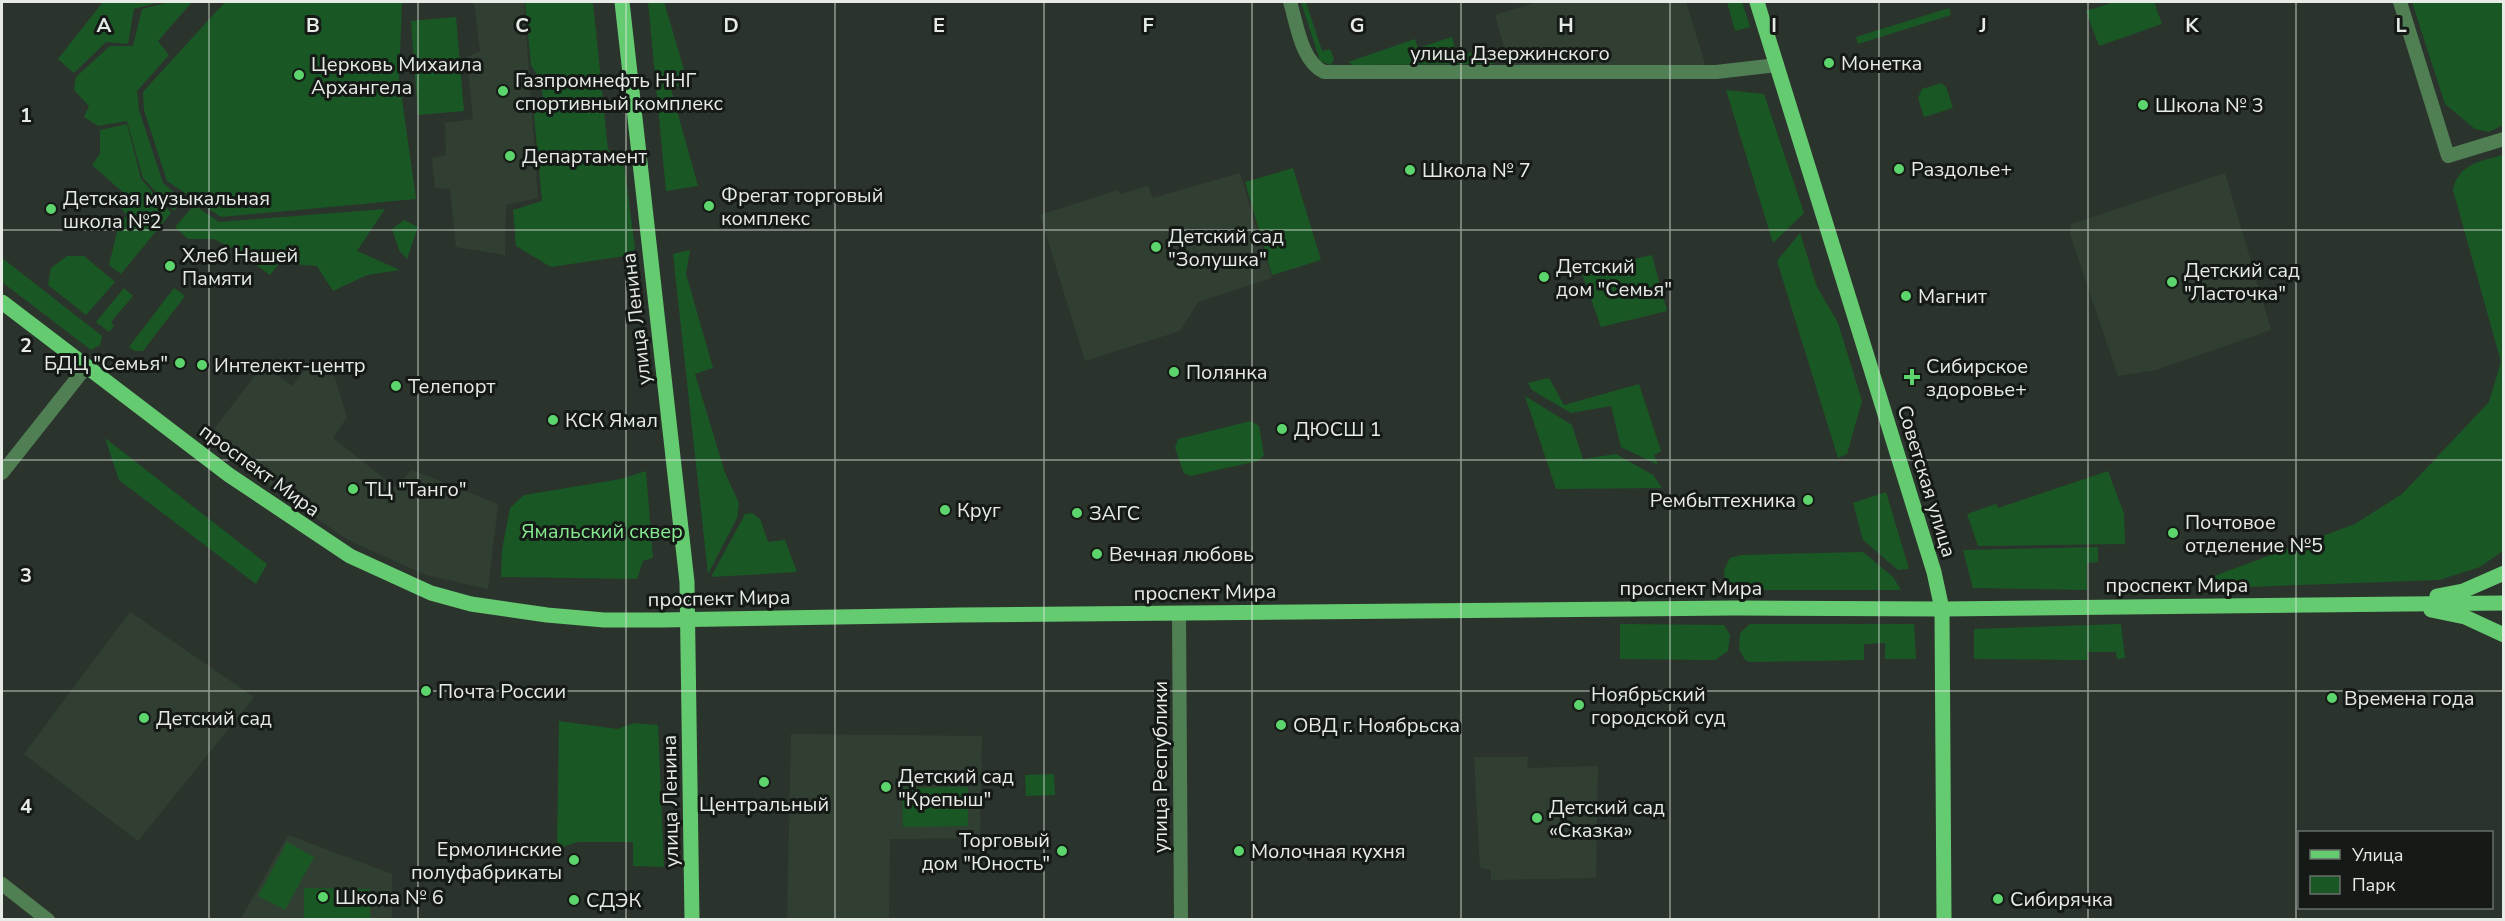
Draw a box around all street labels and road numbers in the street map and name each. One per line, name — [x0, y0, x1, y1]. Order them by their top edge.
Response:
street label: улица Дзержинского — [1410, 40, 1610, 67]
street label: улица Ленина — [615, 252, 658, 386]
street label: Советская улица — [1891, 402, 1962, 560]
street label: проспект Мира — [194, 418, 325, 523]
street label: проспект Мира — [2106, 572, 2248, 599]
street label: проспект Мира — [1620, 575, 1762, 602]
street label: проспект Мира — [1133, 578, 1277, 607]
street label: проспект Мира — [647, 584, 791, 613]
street label: улица Республики — [1147, 681, 1174, 853]
street label: улица Ленина — [656, 735, 685, 867]

